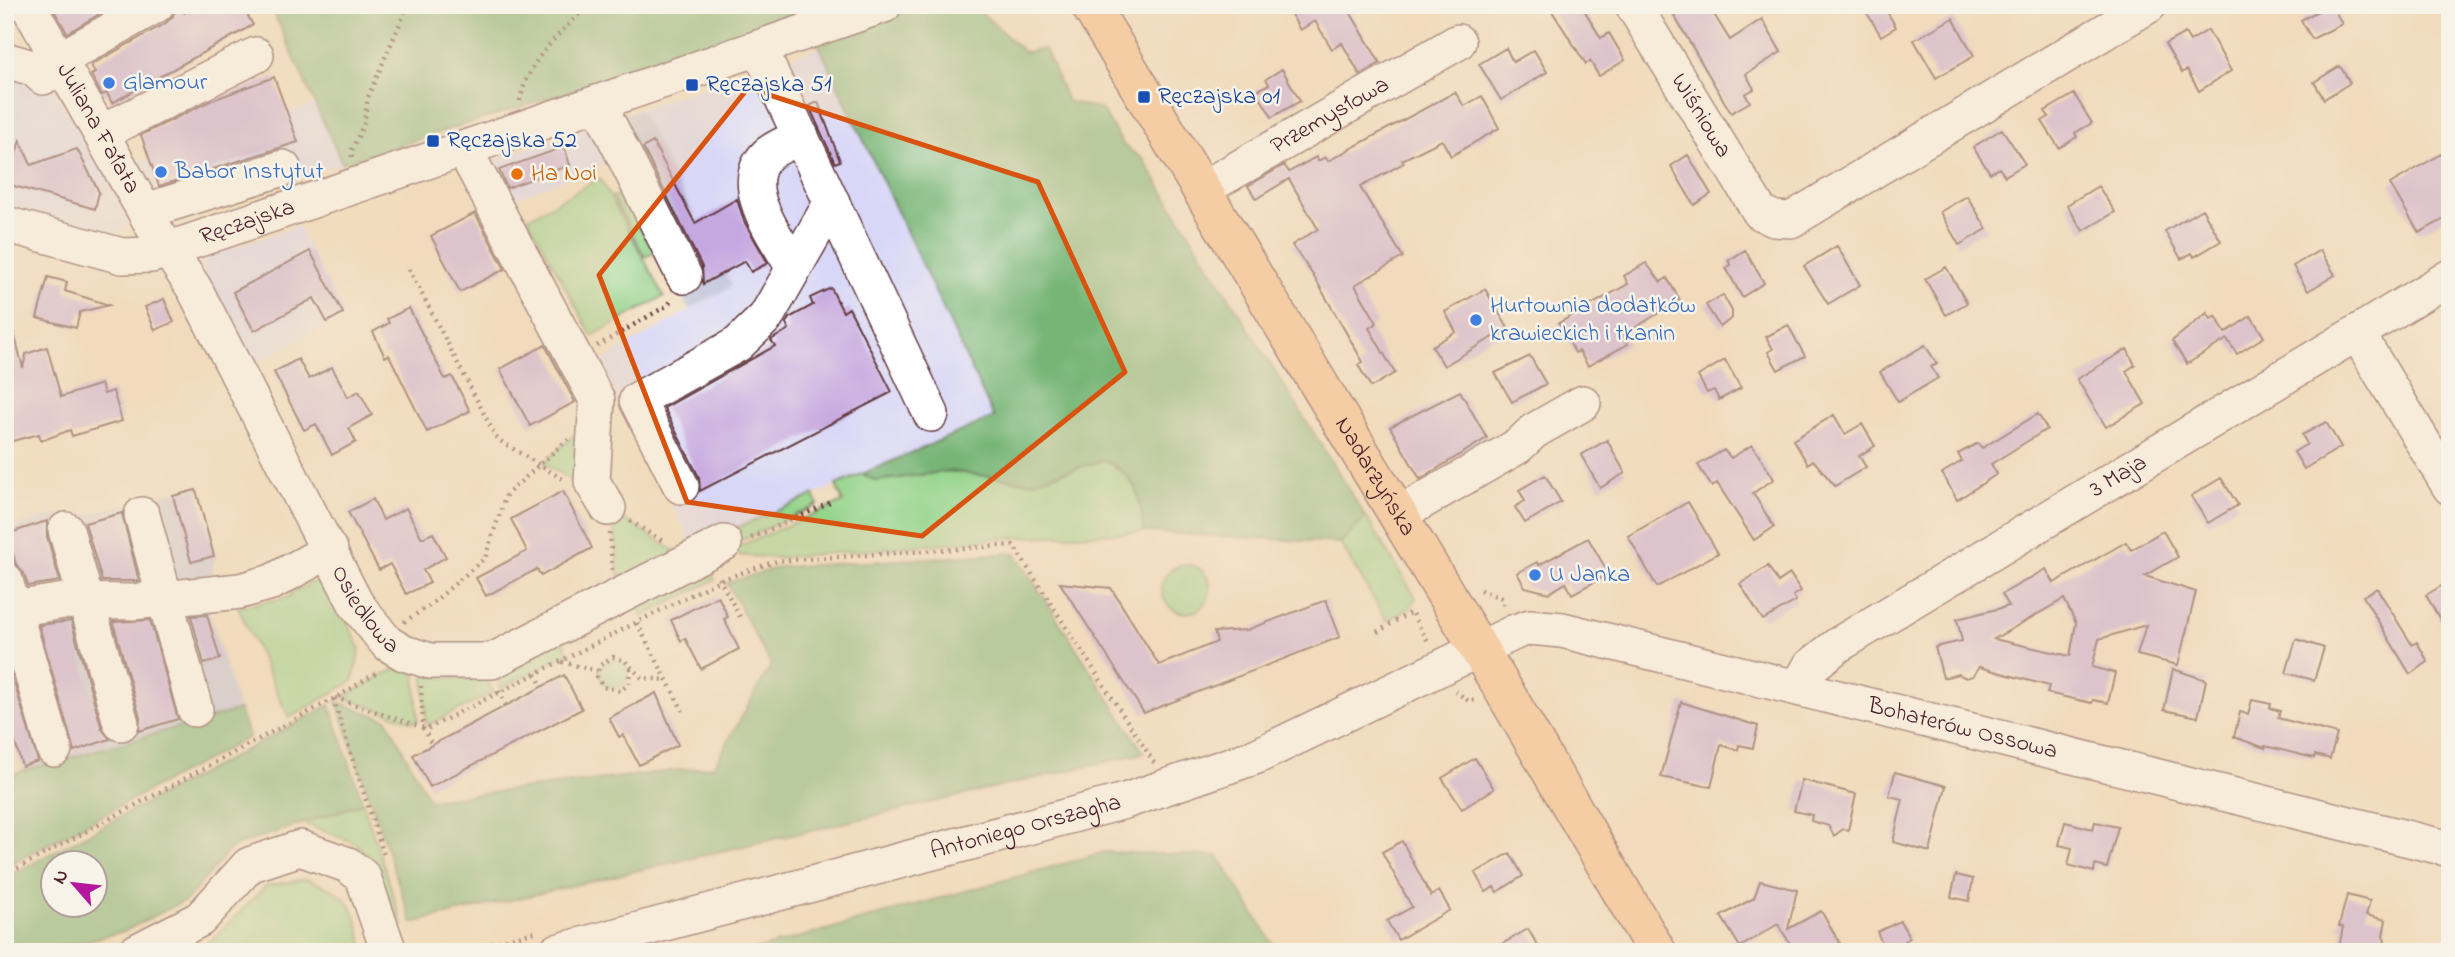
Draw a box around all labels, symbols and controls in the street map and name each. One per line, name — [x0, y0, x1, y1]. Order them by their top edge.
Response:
street label: Juliana Fałata — [47, 57, 149, 201]
place label: Glamour — [123, 66, 208, 101]
street label: Wiśniowa — [1662, 67, 1740, 165]
place label: Ręczajska 51 — [706, 68, 832, 103]
street label: Przemysłowa — [1264, 68, 1396, 164]
marker: Glamour — [101, 75, 117, 91]
marker: Ręczajska 51 — [684, 77, 700, 93]
place label: Ręczajska 01 — [1158, 80, 1281, 115]
marker: Ręczajska 01 — [1136, 89, 1152, 105]
place label: Ręczajska 52 — [447, 124, 577, 159]
marker: Ręczajska 52 — [425, 133, 441, 149]
place label: Babor Instytut — [174, 155, 324, 191]
place label: Ha Noi — [531, 157, 597, 192]
marker: Babor Instytut — [153, 164, 169, 180]
marker: Ha Noi — [509, 166, 525, 182]
street label: Ręczajska — [195, 190, 299, 255]
place label: Hurtownia dodatków krawieckich i tkanin — [1490, 289, 1696, 352]
marker: Hurtownia dodatków krawieckich i tkanin — [1468, 312, 1484, 328]
street label: Nadarzyńska — [1325, 410, 1424, 543]
street label: 3 Maja — [2083, 446, 2154, 507]
place label: U Janka — [1549, 558, 1630, 593]
street label: Osiedlowa — [322, 559, 405, 664]
marker: U Janka — [1527, 567, 1543, 583]
street label: Bohaterów Ossowa — [1863, 688, 2061, 769]
street label: Antoniego Orszagha — [926, 785, 1125, 869]
north arrow — [38, 848, 108, 918]
text: N — [46, 865, 76, 889]

